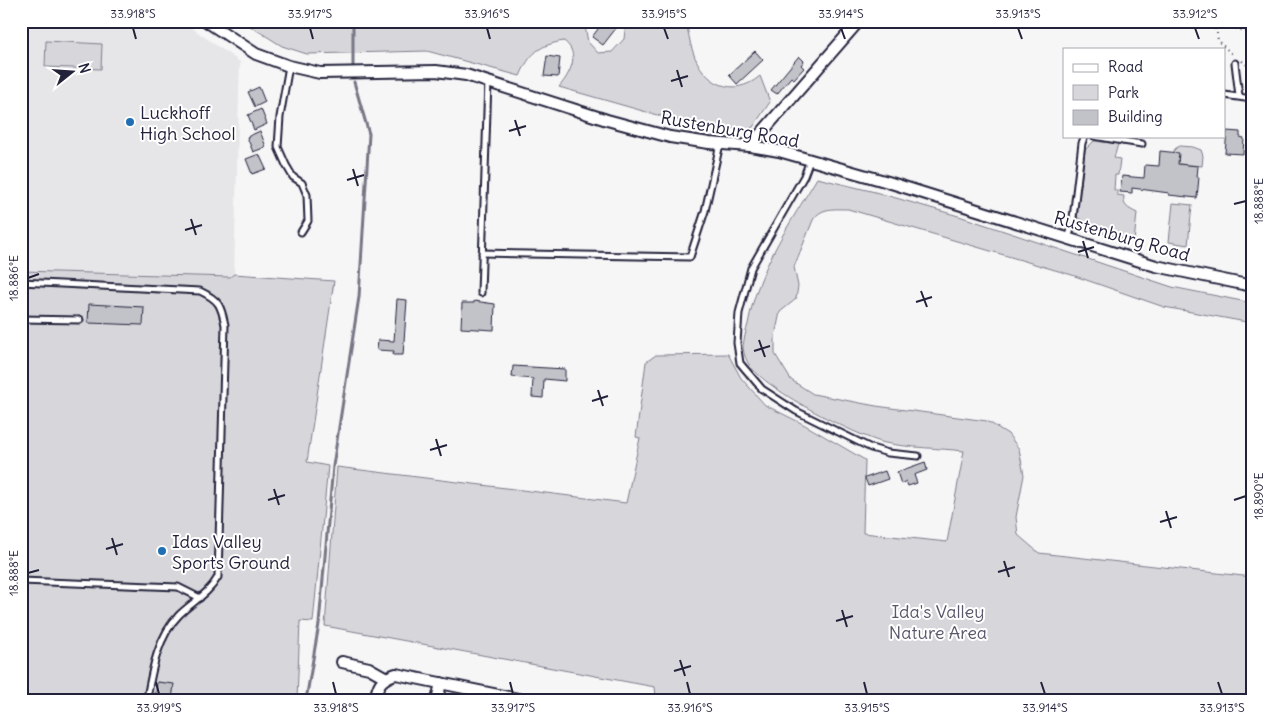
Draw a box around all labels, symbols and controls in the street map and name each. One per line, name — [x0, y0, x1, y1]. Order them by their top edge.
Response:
text: 33.918°S — [110, 6, 156, 21]
text: 33.917°S — [288, 6, 332, 21]
text: 33.916°S — [464, 6, 510, 21]
text: 33.915°S — [641, 6, 687, 21]
text: 33.914°S — [818, 6, 864, 21]
text: 33.913°S — [995, 6, 1041, 21]
text: 33.912°S — [1172, 6, 1218, 21]
north arrow — [48, 48, 98, 98]
legend — [1063, 48, 1226, 138]
text: Road — [1108, 57, 1143, 76]
text: N — [74, 61, 94, 75]
text: Park — [1108, 83, 1139, 102]
place label: Luckhoff High School — [140, 101, 236, 145]
street label: Rustenburg Road — [659, 106, 801, 153]
text: Building — [1108, 107, 1163, 126]
marker: Luckhoff High School — [124, 116, 136, 128]
text: 18.888°E — [1251, 178, 1266, 224]
street label: Rustenburg Road — [1051, 206, 1193, 266]
text: 18.886°E — [6, 255, 21, 301]
text: 18.890°E — [1251, 473, 1266, 519]
place label: Idas Valley Sports Ground — [172, 530, 290, 574]
marker: Idas Valley Sports Ground — [156, 545, 168, 557]
text: 18.888°E — [6, 550, 21, 596]
park label: Ida's Valley Nature Area — [889, 600, 987, 644]
text: 33.919°S — [136, 700, 182, 715]
text: 33.918°S — [313, 700, 359, 715]
text: 33.917°S — [491, 700, 535, 715]
text: 33.916°S — [667, 700, 713, 715]
text: 33.915°S — [844, 700, 890, 715]
text: 33.914°S — [1022, 700, 1068, 715]
text: 33.913°S — [1199, 700, 1245, 715]

